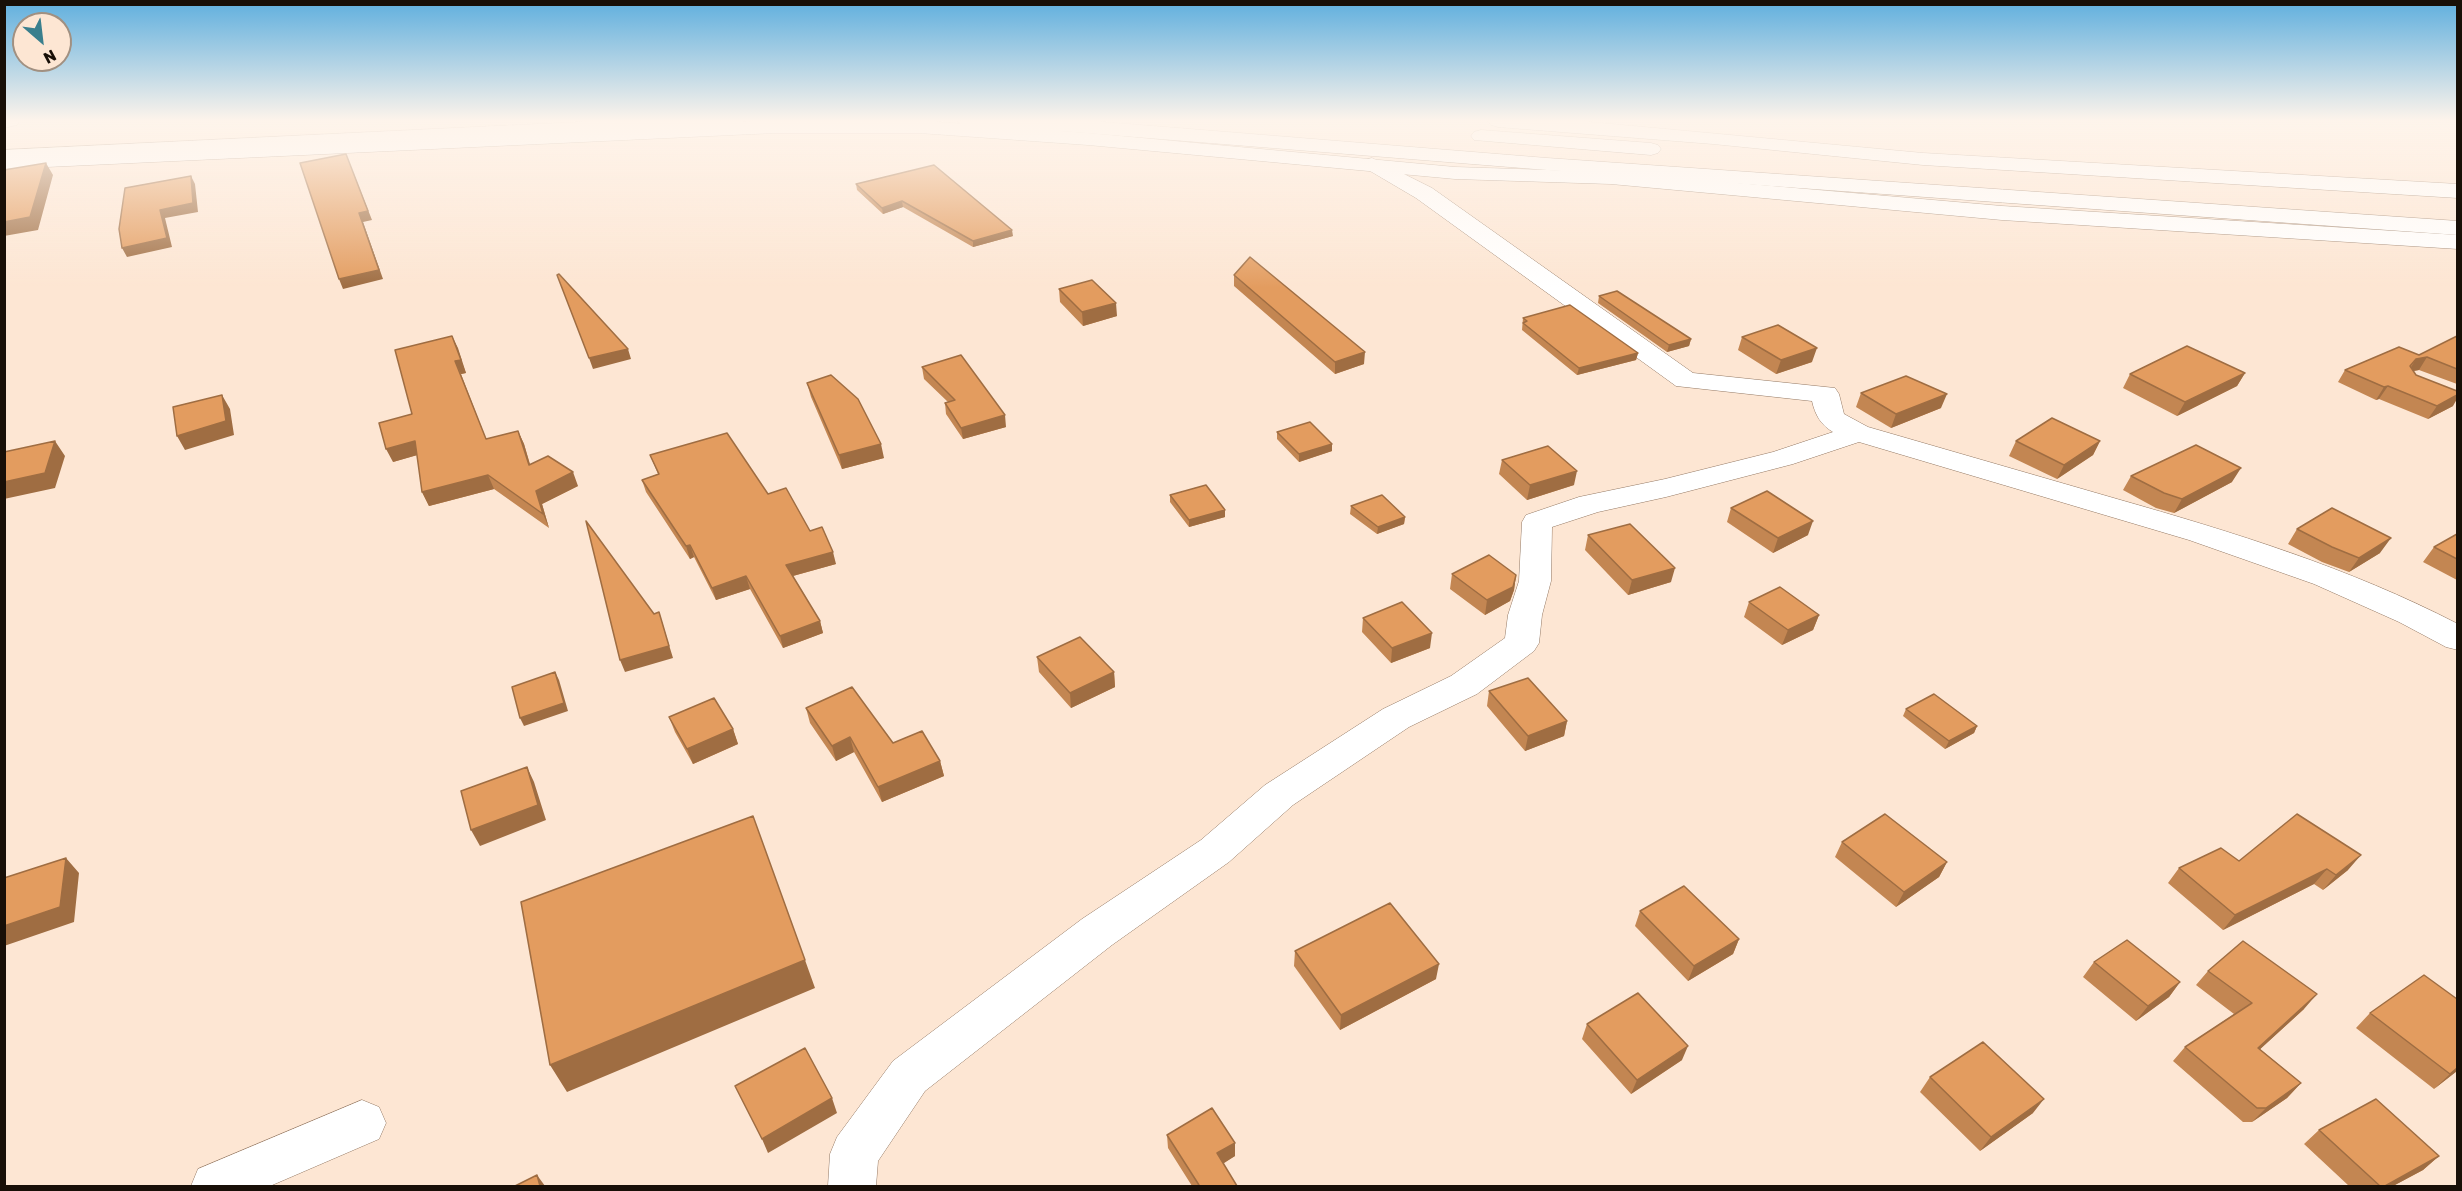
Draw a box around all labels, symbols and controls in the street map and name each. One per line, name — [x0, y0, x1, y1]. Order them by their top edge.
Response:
north arrow — [12, 12, 72, 72]
text: N — [40, 45, 59, 68]

